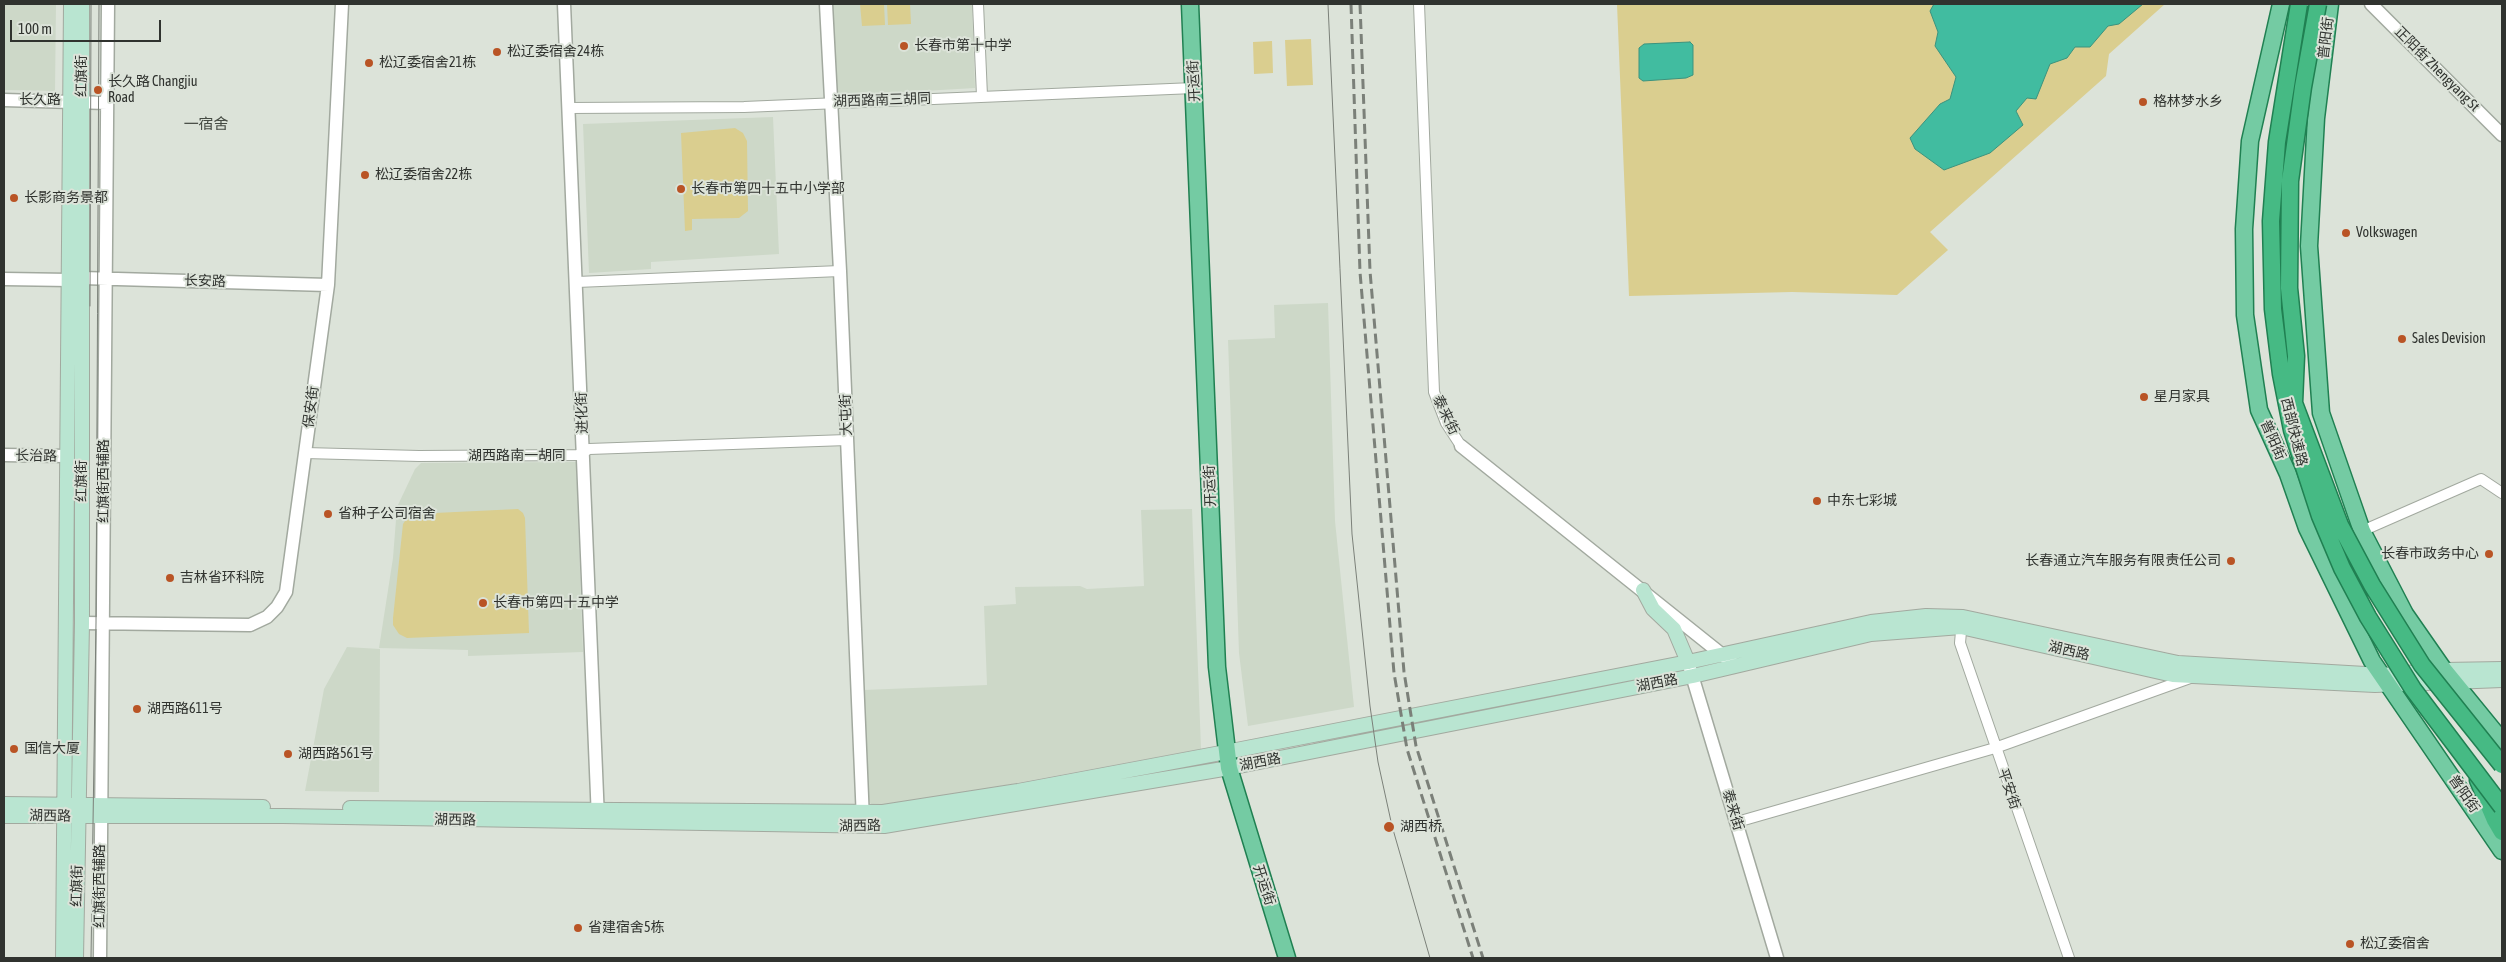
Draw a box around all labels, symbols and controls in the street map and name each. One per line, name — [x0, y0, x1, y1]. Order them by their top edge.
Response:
scale bar — [12, 10, 164, 42]
street label: 普阳街 — [2315, 16, 2337, 60]
text: 100 m — [18, 20, 52, 37]
street label: 正阳街 Zhengyang St — [2391, 23, 2483, 115]
place label: 长春市第十中学 — [914, 38, 1012, 54]
marker: 长春市第十中学 — [898, 40, 910, 52]
place label: 松辽委宿舍24栋 — [507, 44, 604, 60]
marker: 松辽委宿舍24栋 — [491, 46, 503, 58]
street label: 红旗街 — [74, 55, 90, 97]
place label: 松辽委宿舍21栋 — [379, 55, 476, 71]
marker: 松辽委宿舍21栋 — [363, 57, 375, 69]
street label: 开运街 — [1185, 60, 1203, 102]
place label: 长久路 Changjiu Road — [108, 74, 198, 106]
marker: 长久路 Changjiu Road — [92, 84, 104, 96]
street label: 湖西路南三胡同 — [833, 90, 931, 110]
street label: 长久路 — [19, 92, 61, 108]
place label: 格林梦水乡 — [2153, 94, 2223, 110]
marker: 格林梦水乡 — [2137, 96, 2149, 108]
district label: 一宿舍 — [184, 115, 228, 133]
place label: 松辽委宿舍22栋 — [375, 167, 472, 183]
marker: 松辽委宿舍22栋 — [359, 169, 371, 181]
place label: 长春市第四十五中小学部 — [691, 181, 845, 197]
marker: 长春市第四十五中小学部 — [675, 183, 687, 195]
place label: 长影商务景都 — [24, 190, 108, 206]
marker: 长影商务景都 — [8, 192, 20, 204]
place label: Volkswagen — [2356, 225, 2417, 241]
marker: Volkswagen — [2340, 227, 2352, 239]
street label: 长安路 — [184, 272, 226, 290]
place label: Sales Devision — [2412, 331, 2486, 347]
marker: Sales Devision — [2396, 333, 2408, 345]
street label: 保安街 — [300, 385, 322, 429]
place label: 星月家具 — [2154, 389, 2210, 405]
marker: 星月家具 — [2138, 391, 2150, 403]
street label: 进化街 — [573, 392, 591, 434]
street label: 泰来街 — [1429, 392, 1463, 438]
street label: 大屯街 — [837, 394, 855, 436]
street label: 西部快速路 — [2277, 396, 2311, 468]
street label: 普阳街 — [2257, 417, 2289, 463]
street label: 红旗街西辅路 — [96, 439, 112, 523]
street label: 长治路 — [15, 447, 57, 465]
street label: 湖西路南一胡同 — [468, 448, 566, 464]
street label: 红旗街 — [74, 460, 90, 502]
street label: 开运街 — [1201, 465, 1219, 507]
place label: 中东七彩城 — [1827, 493, 1897, 509]
marker: 中东七彩城 — [1811, 495, 1823, 507]
place label: 省种子公司宿舍 — [338, 506, 436, 522]
marker: 省种子公司宿舍 — [322, 508, 334, 520]
place label: 长春市政务中心 — [2381, 546, 2479, 562]
marker: 长春市政务中心 — [2483, 548, 2495, 560]
place label: 长春通立汽车服务有限责任公司 — [2025, 553, 2221, 569]
marker: 长春通立汽车服务有限责任公司 — [2225, 555, 2237, 567]
place label: 吉林省环科院 — [180, 570, 264, 586]
marker: 吉林省环科院 — [164, 572, 176, 584]
place label: 长春市第四十五中学 — [493, 595, 619, 611]
marker: 长春市第四十五中学 — [477, 597, 489, 609]
street label: 湖西路 — [2047, 638, 2091, 664]
street label: 湖西路 — [1635, 671, 1679, 695]
place label: 湖西路611号 — [147, 701, 223, 717]
marker: 湖西路611号 — [131, 703, 143, 715]
place label: 国信大厦 — [24, 741, 80, 757]
marker: 国信大厦 — [8, 743, 20, 755]
place label: 湖西路561号 — [298, 746, 374, 762]
marker: 湖西路561号 — [282, 748, 294, 760]
street label: 湖西路 — [1238, 750, 1282, 774]
street label: 平安街 — [1994, 766, 2024, 812]
street label: 普阳街 — [2445, 772, 2483, 816]
street label: 泰来街 — [1719, 787, 1747, 833]
street label: 湖西路 — [29, 807, 71, 825]
street label: 湖西路 — [434, 811, 476, 829]
street label: 湖西路 — [839, 817, 881, 835]
place label: 湖西桥 — [1400, 819, 1442, 835]
marker: 湖西桥 — [1382, 820, 1396, 834]
street label: 红旗街西辅路 — [92, 844, 108, 928]
street label: 开运街 — [1250, 862, 1278, 908]
street label: 红旗街 — [68, 865, 86, 907]
place label: 省建宿舍5栋 — [588, 920, 665, 936]
marker: 省建宿舍5栋 — [572, 922, 584, 934]
place label: 松辽委宿舍 — [2360, 936, 2430, 952]
marker: 松辽委宿舍 — [2344, 938, 2356, 950]

